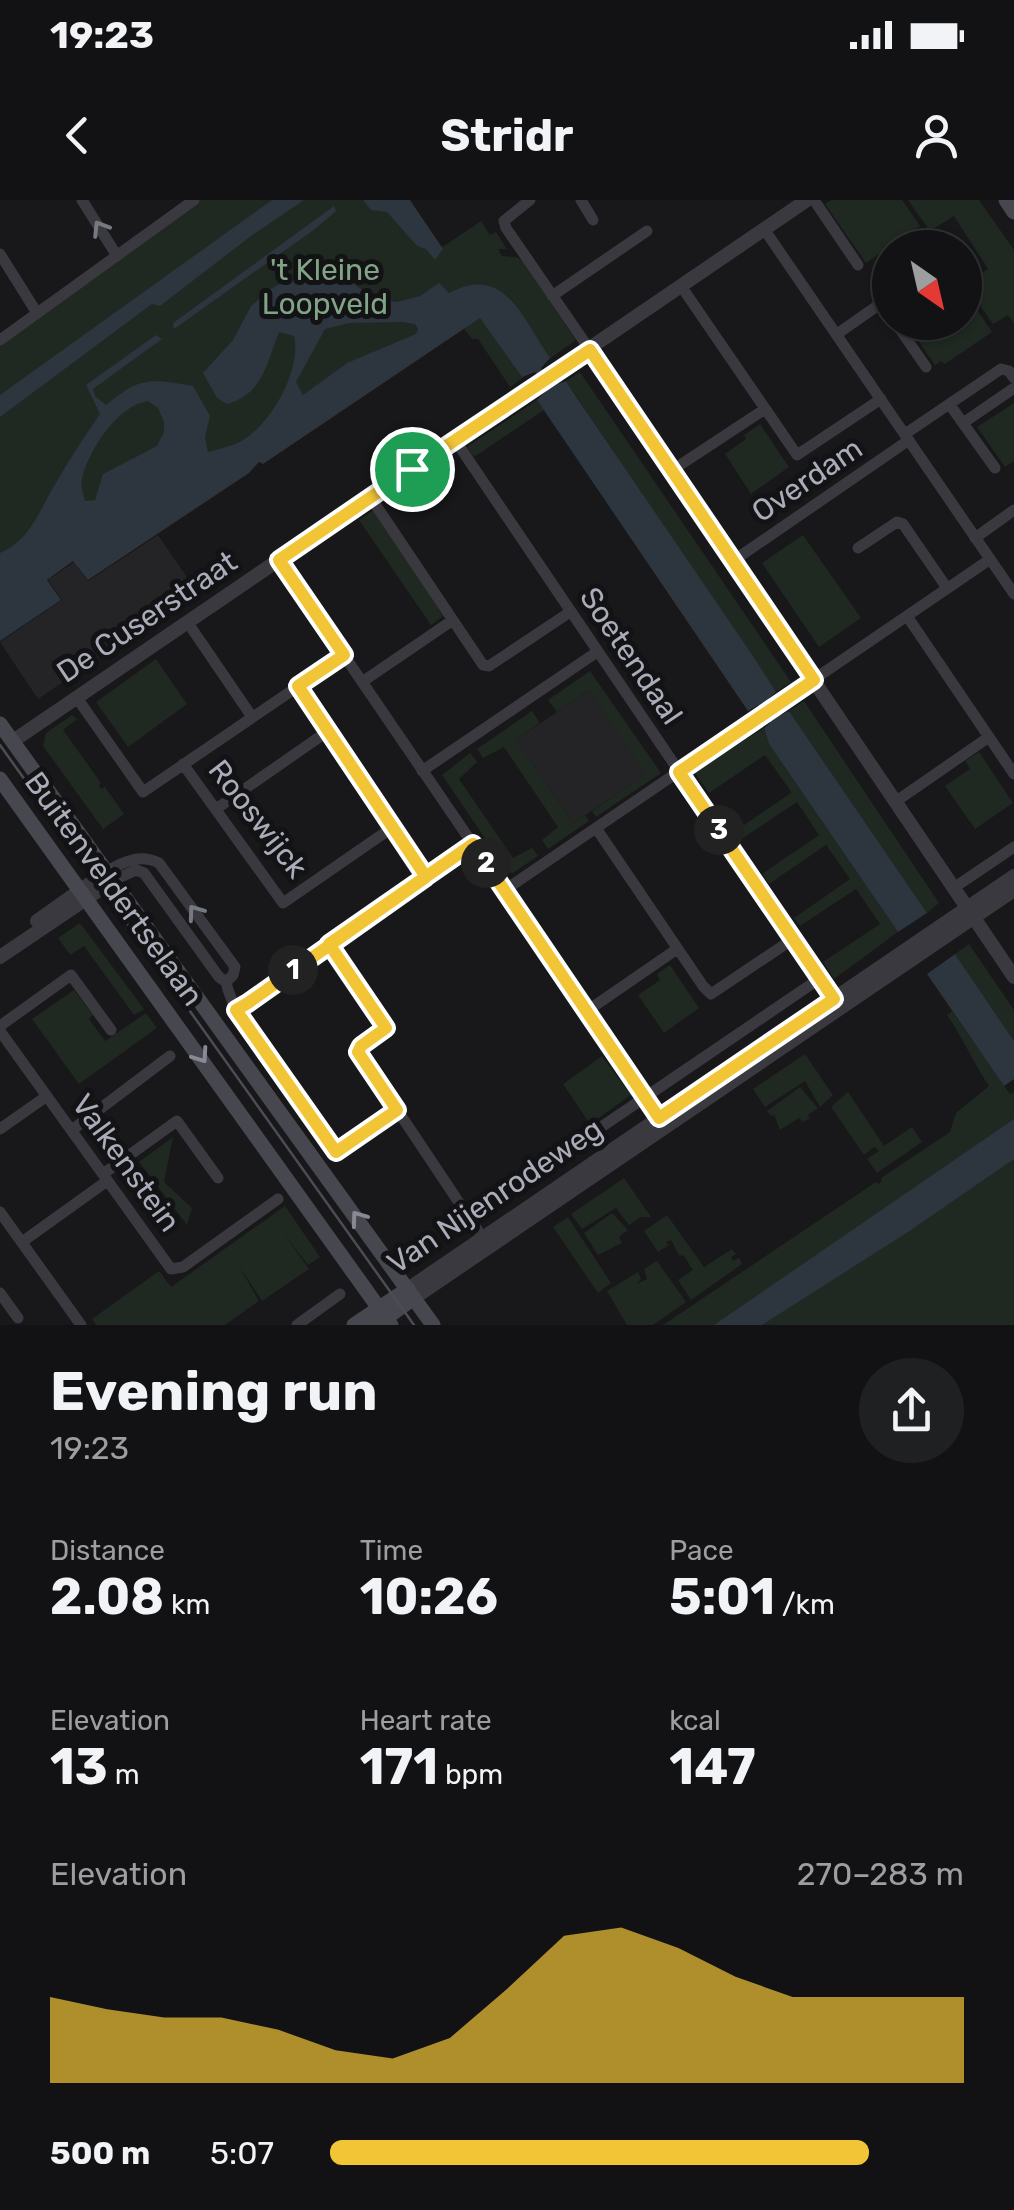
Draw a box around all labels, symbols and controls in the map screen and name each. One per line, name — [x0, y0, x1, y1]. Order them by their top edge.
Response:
text: 19:23 — [50, 12, 154, 58]
icon: back — [50, 108, 105, 163]
icon: person — [909, 108, 964, 163]
text: Stridr — [441, 109, 573, 162]
one-way arrow — [93, 221, 112, 239]
north arrow — [872, 230, 982, 340]
map controls — [872, 230, 982, 340]
park label: 't Kleine Loopveld — [262, 252, 388, 322]
pin — [370, 427, 455, 512]
street label: Overdam — [745, 430, 869, 530]
icon: arrive — [385, 442, 440, 497]
street label: De Cuserstraat — [50, 543, 244, 690]
street label: Soetendaal — [572, 581, 690, 731]
street label: Rooswijck — [201, 753, 316, 886]
street label: Buitenveldertselaan — [17, 765, 211, 1013]
pin: 3 — [694, 805, 744, 855]
text: 3 — [710, 813, 728, 846]
pin: 2 — [461, 838, 511, 888]
text: 2 — [477, 846, 495, 879]
one-way arrow — [190, 905, 207, 923]
pin: 1 — [268, 945, 318, 995]
text: 1 — [286, 953, 300, 986]
one-way arrow — [189, 1045, 207, 1063]
street label: Valkenstein — [64, 1087, 188, 1239]
street label: Van Nijenrodeweg — [381, 1111, 609, 1281]
one-way arrow — [353, 1211, 370, 1229]
button: share — [859, 1358, 964, 1463]
text: Evening run — [50, 1359, 378, 1424]
text: 19:23 — [50, 1429, 129, 1467]
text: Distance — [50, 1534, 165, 1567]
text: Time — [360, 1534, 423, 1567]
text: Pace — [669, 1534, 734, 1567]
text: 2.08 — [50, 1567, 164, 1627]
text: 10:26 — [360, 1567, 498, 1627]
text: 5:01 — [669, 1567, 775, 1627]
text: km — [164, 1588, 210, 1621]
text: /km — [775, 1588, 835, 1621]
text: Elevation — [50, 1704, 170, 1737]
text: Heart rate — [360, 1704, 492, 1737]
text: kcal — [669, 1704, 721, 1737]
text: 13 — [50, 1737, 108, 1797]
text: 171 — [360, 1737, 438, 1797]
text: 147 — [669, 1737, 756, 1797]
text: m — [108, 1758, 140, 1791]
text: bpm — [438, 1758, 503, 1791]
text: Elevation — [50, 1855, 187, 1893]
text: 270–283 m — [797, 1855, 964, 1893]
text: 500 m — [50, 2134, 150, 2172]
text: 5:07 — [210, 2134, 274, 2172]

